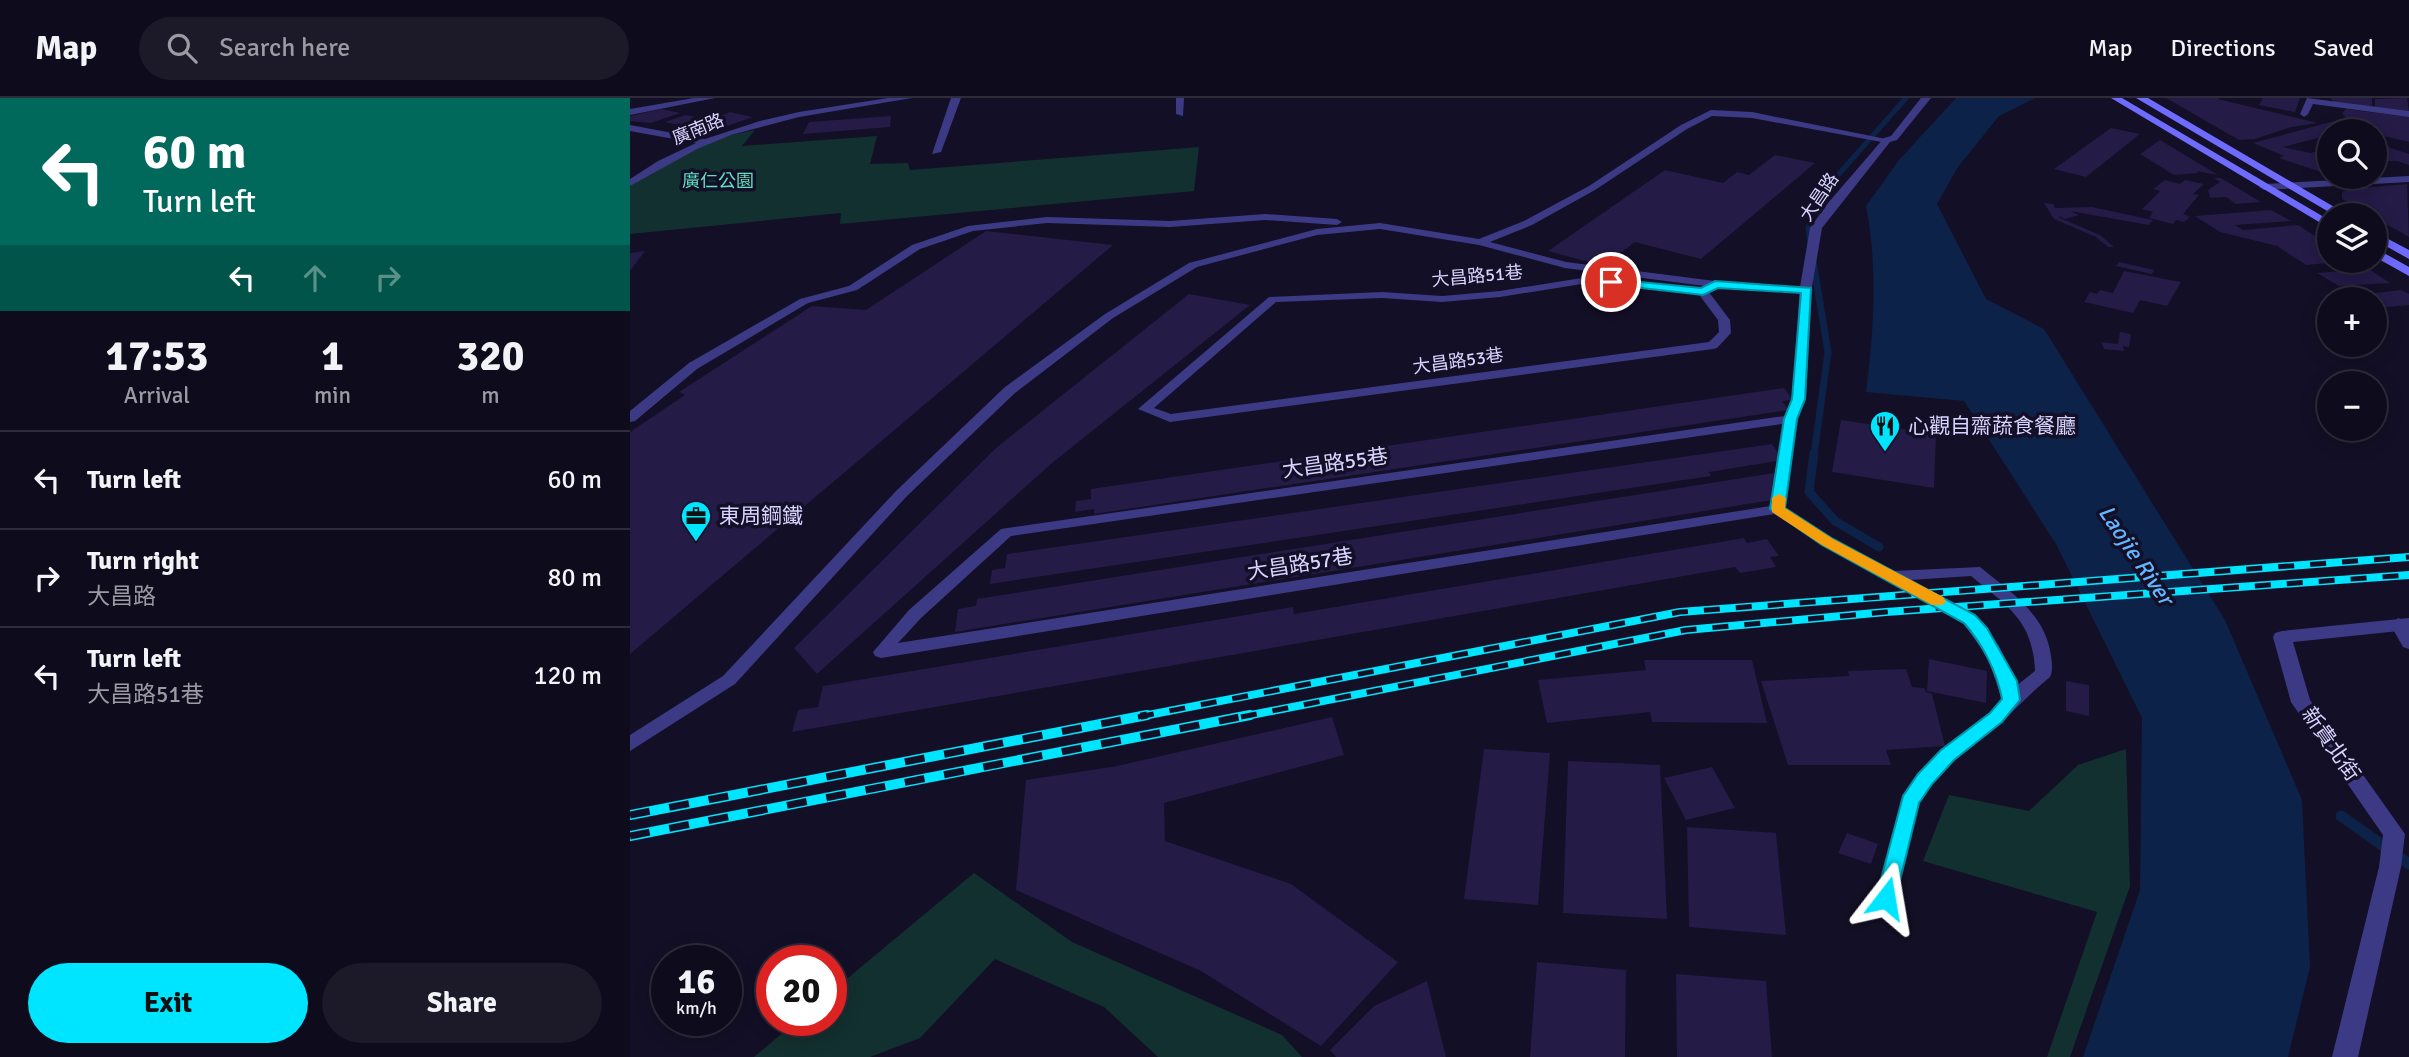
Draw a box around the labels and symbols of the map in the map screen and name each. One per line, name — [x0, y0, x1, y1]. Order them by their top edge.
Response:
street label: 廣南路 — [669, 109, 727, 149]
street label: 大昌路 — [1795, 168, 1843, 226]
park label: 廣仁公園 — [682, 170, 754, 192]
pin — [1581, 252, 1641, 312]
street label: 大昌路51巷 — [1430, 261, 1524, 291]
street label: 大昌路53巷 — [1411, 344, 1505, 378]
restaurant icon: 心觀自齋蔬食餐廳 — [1868, 409, 1902, 453]
place label: 心觀自齋蔬食餐廳 — [1908, 413, 2076, 439]
street label: 大昌路55巷 — [1280, 443, 1390, 483]
office icon: 東周鋼鐵 — [679, 499, 713, 543]
water label: Laojie River — [2092, 499, 2182, 613]
place label: 東周鋼鐵 — [719, 503, 803, 529]
street label: 大昌路57巷 — [1245, 543, 1355, 585]
street label: 新貴北街 — [2296, 702, 2366, 786]
position arrow — [1849, 861, 1923, 935]
speed limit sign: 20 — [756, 945, 847, 1036]

